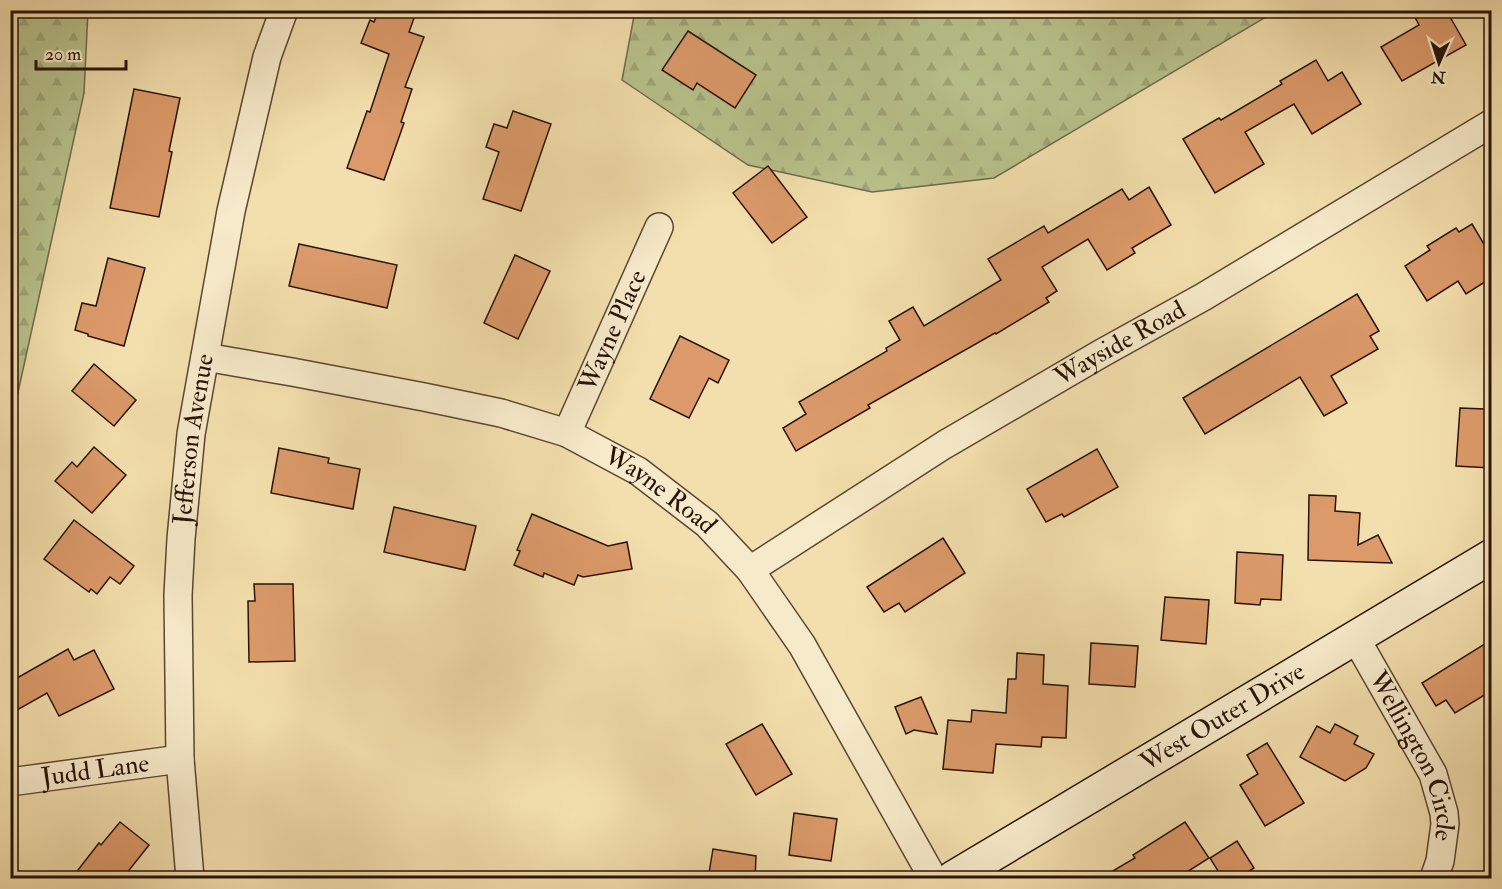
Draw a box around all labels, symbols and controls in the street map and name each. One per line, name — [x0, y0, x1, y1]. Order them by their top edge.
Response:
scale bar — [36, 33, 126, 71]
north arrow — [1409, 33, 1469, 93]
text: 20 m — [45, 43, 81, 66]
text: N — [1430, 67, 1447, 87]
street label: Wayne Place — [571, 265, 654, 397]
street label: Wayside Road — [1048, 294, 1191, 394]
street label: Jefferson Avenue — [166, 351, 221, 527]
street label: Wayne Road — [598, 439, 724, 540]
street label: West Outer Drive — [1133, 655, 1311, 779]
street label: Wellington Circle — [1361, 664, 1461, 843]
street label: Judd Lane — [38, 747, 151, 794]

